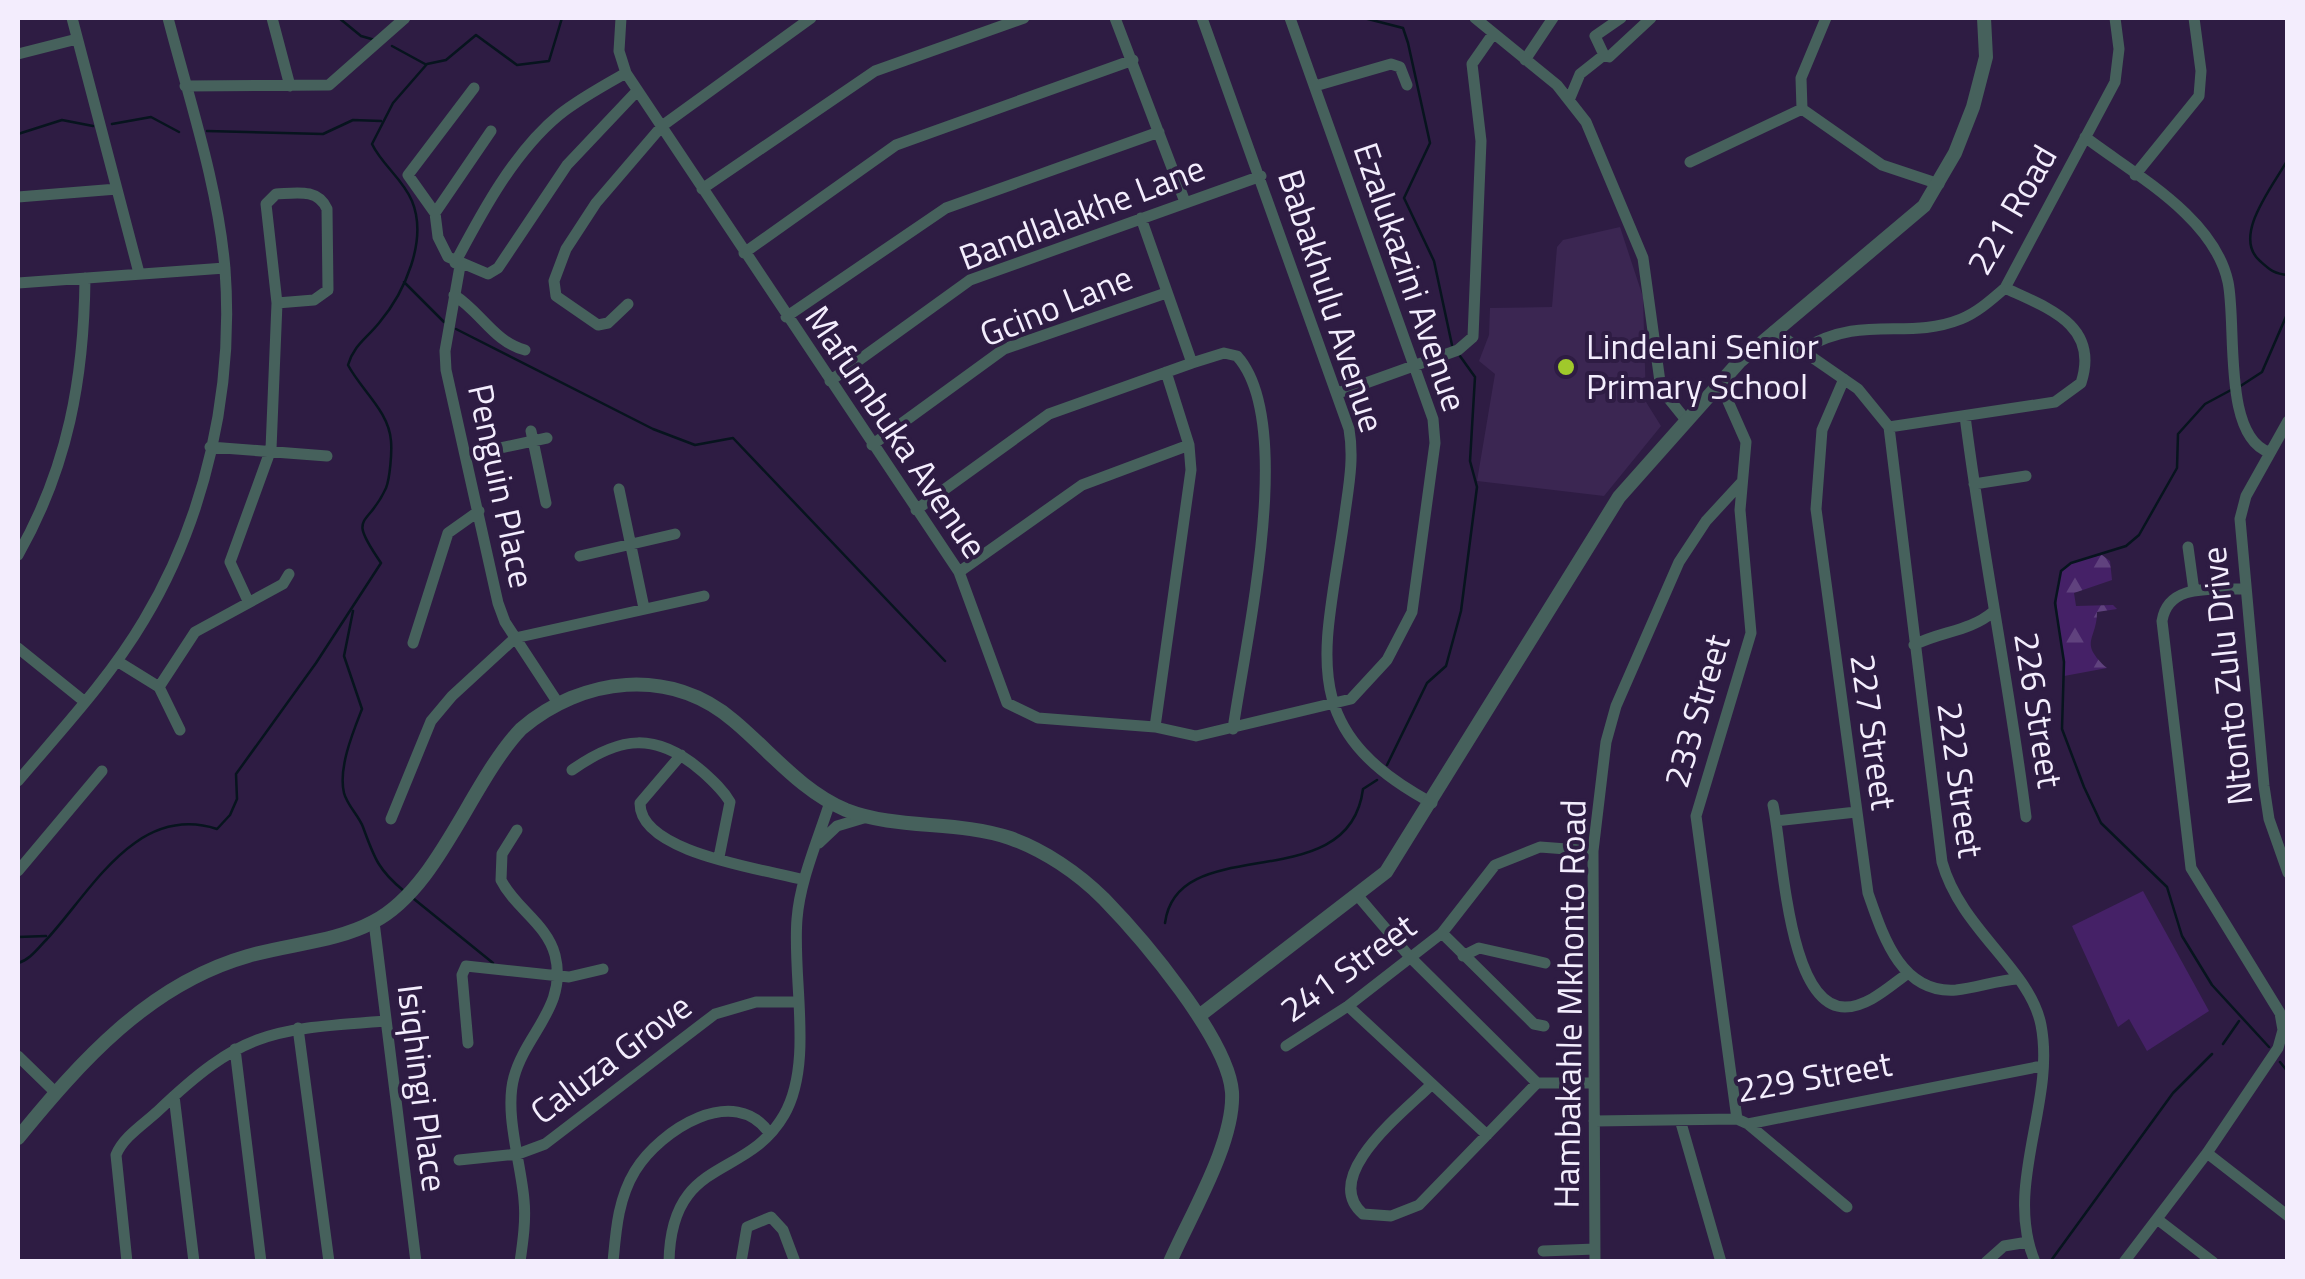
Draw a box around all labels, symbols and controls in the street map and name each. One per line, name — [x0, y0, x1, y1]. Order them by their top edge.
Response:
street label: 221 Road — [1952, 134, 2070, 285]
street label: Ezalukazini Avenue — [1340, 135, 1482, 418]
street label: Bandlalakhe Lane — [951, 140, 1212, 284]
street label: Babakhulu Avenue — [1264, 163, 1400, 439]
street label: Gcino Lane — [971, 250, 1140, 360]
street label: Mafumbuka Avenue — [792, 294, 1002, 569]
place label: Lindelani Senior Primary School — [1586, 319, 1819, 413]
marker: Lindelani Senior Primary School — [1555, 356, 1577, 378]
street label: Penguin Place — [454, 379, 550, 593]
street label: Ntonto Zulu Drive — [2186, 544, 2266, 808]
street label: 233 Street — [1648, 628, 1744, 793]
street label: 226 Street — [2000, 628, 2078, 791]
street label: 227 Street — [1836, 650, 1912, 813]
street label: 222 Street — [1923, 698, 1999, 861]
street label: Hambakahle Mkhonto Road — [1538, 799, 1600, 1209]
street label: 241 Street — [1268, 899, 1427, 1035]
street label: Caluza Grove — [518, 979, 703, 1137]
street label: Isiqhingi Place — [383, 981, 463, 1195]
street label: 229 Street — [1732, 1036, 1896, 1116]

